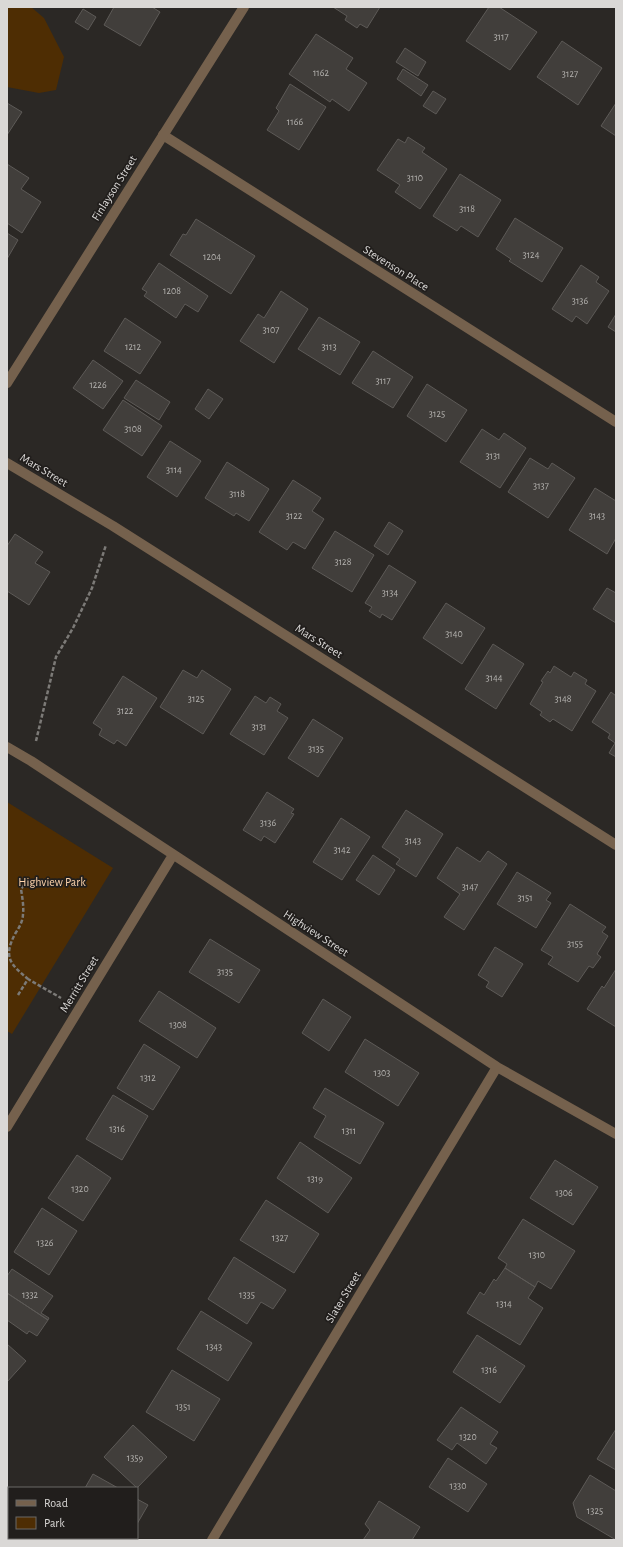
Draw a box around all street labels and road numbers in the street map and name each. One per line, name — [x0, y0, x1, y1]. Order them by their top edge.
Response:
street label: Finlayson Street — [89, 153, 140, 223]
street label: Stevenson Place — [361, 243, 431, 293]
street label: Mars Street — [18, 451, 70, 489]
street label: Mars Street — [293, 622, 345, 660]
street label: Highview Street — [281, 908, 351, 958]
street label: Merritt Street — [58, 954, 101, 1014]
street label: Slater Street — [323, 1269, 363, 1325]

